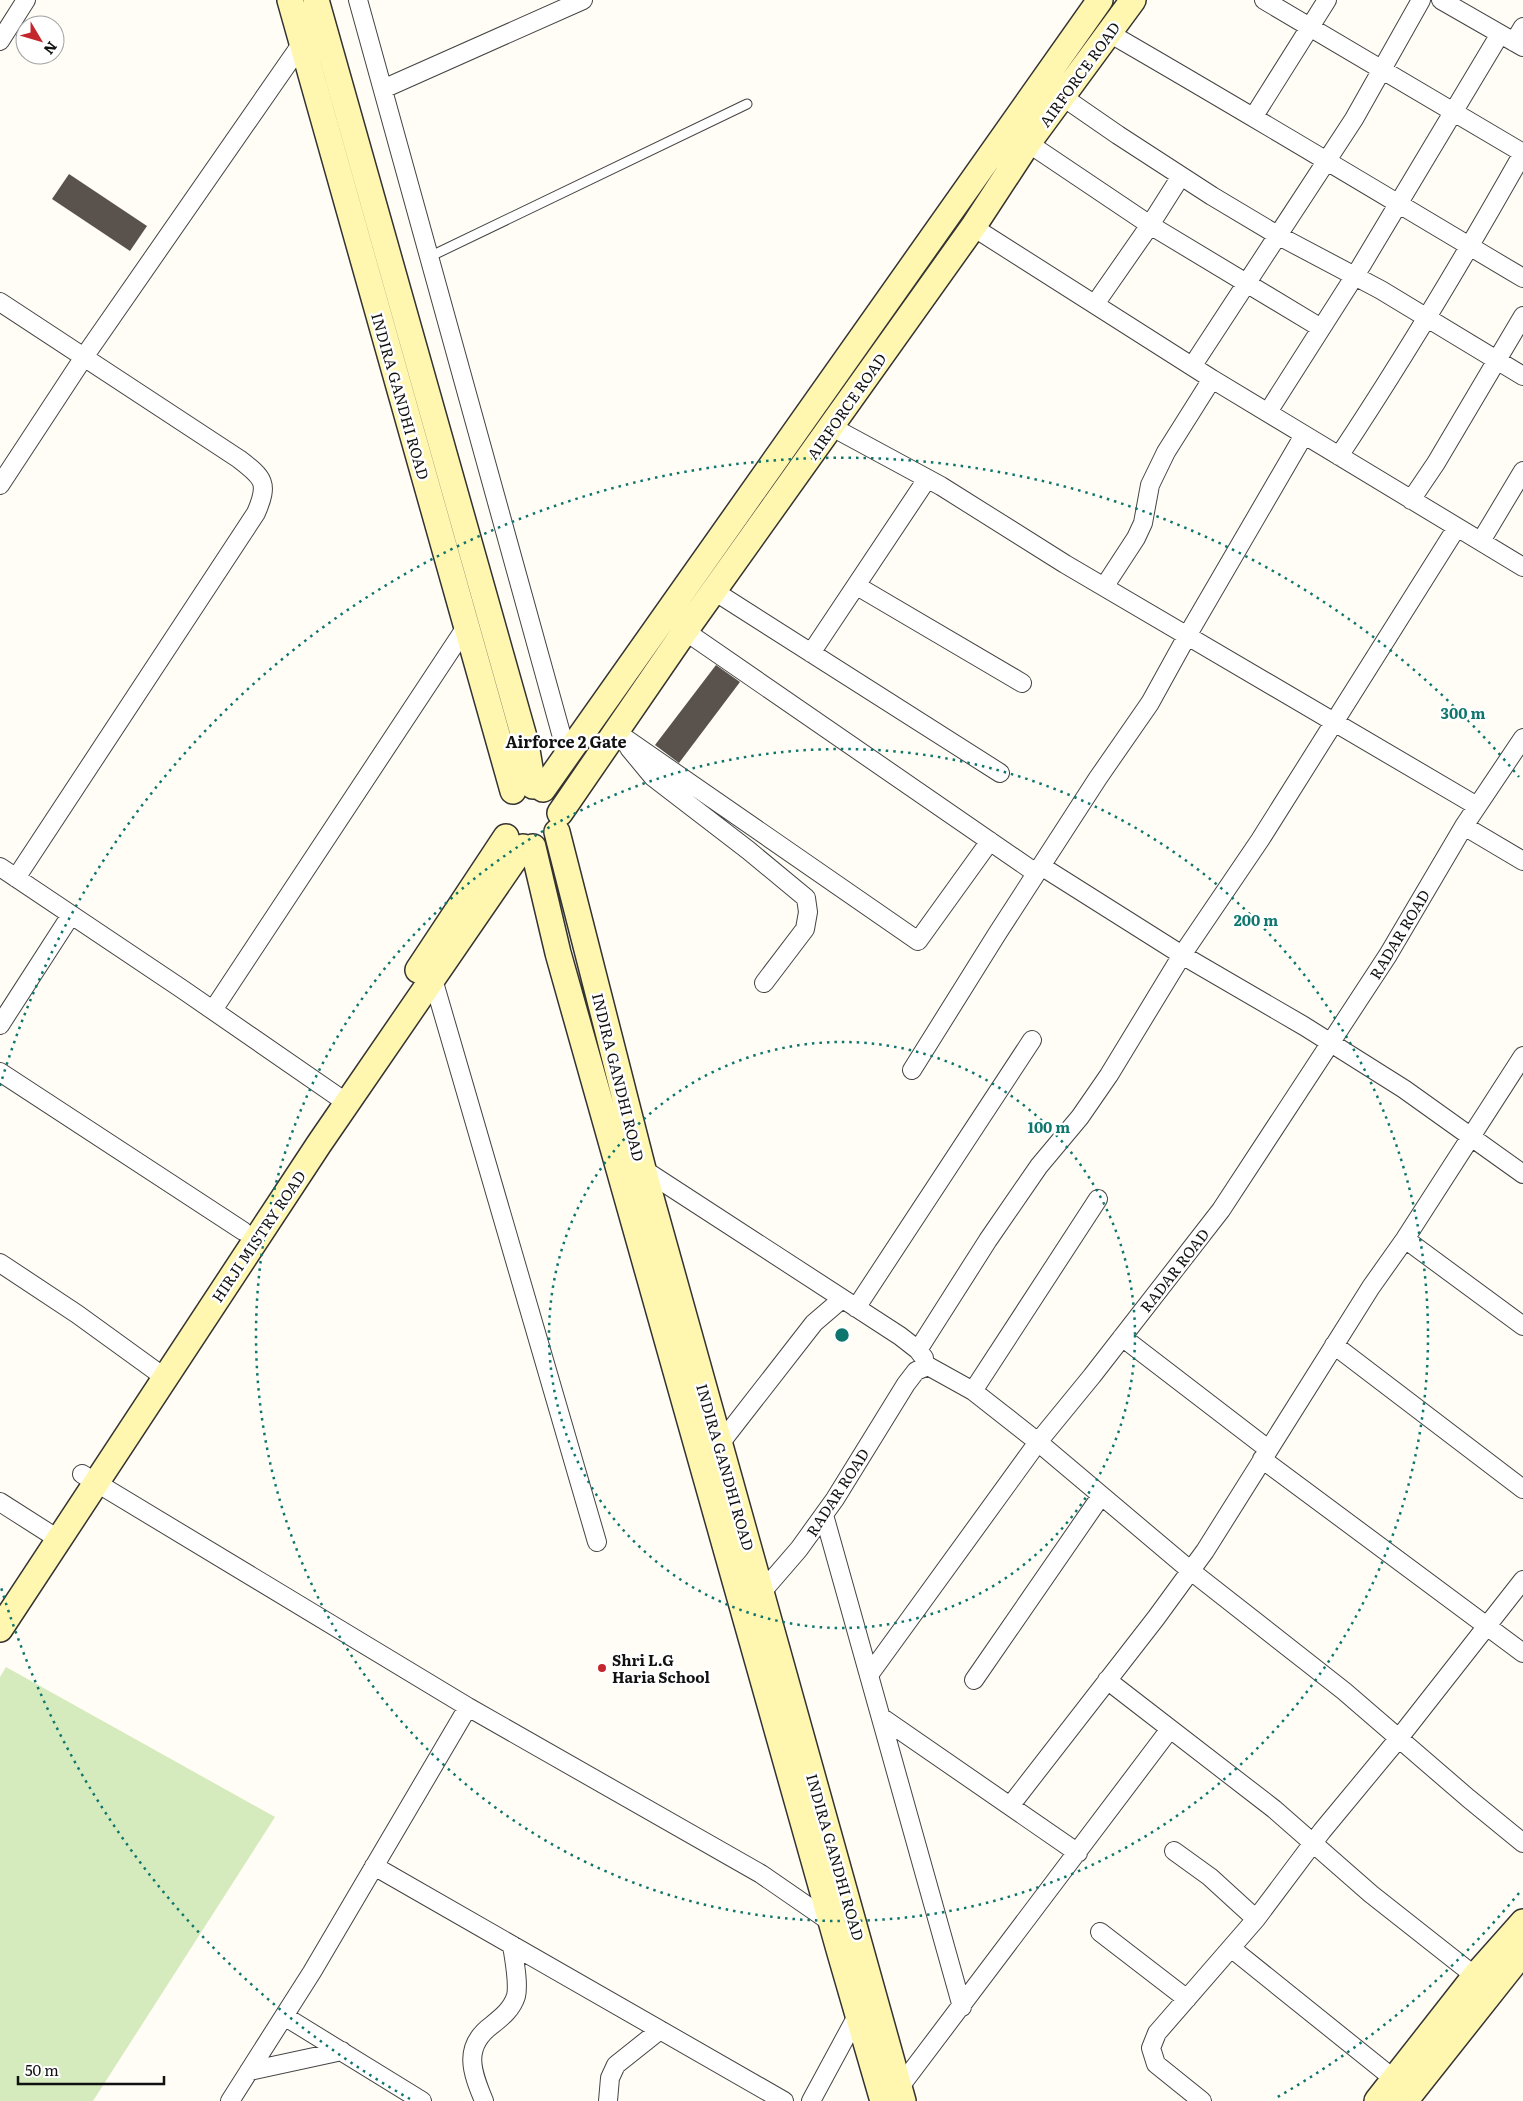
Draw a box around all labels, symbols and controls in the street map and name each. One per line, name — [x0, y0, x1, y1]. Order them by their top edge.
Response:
north arrow — [15, 15, 65, 65]
street label: AIRFORCE ROAD — [1033, 17, 1125, 131]
text: N — [39, 38, 63, 60]
street label: INDIRA GANDHI ROAD — [366, 310, 436, 482]
street label: AIRFORCE ROAD — [801, 348, 891, 464]
text: 300 m — [1441, 701, 1485, 724]
district label: Airforce 2 Gate — [505, 729, 627, 753]
street label: RADAR ROAD — [1363, 885, 1435, 983]
text: 200 m — [1234, 908, 1278, 931]
street label: INDIRA GANDHI ROAD — [587, 990, 651, 1164]
text: 100 m — [1028, 1115, 1070, 1138]
street label: HIRJI MISTRY ROAD — [205, 1165, 311, 1307]
street label: RADAR ROAD — [1134, 1223, 1214, 1317]
centre of rings — [833, 1326, 851, 1344]
street label: INDIRA GANDHI ROAD — [691, 1381, 761, 1553]
street label: RADAR ROAD — [800, 1443, 874, 1541]
place label: Shri L.G Haria School — [612, 1648, 711, 1688]
marker: Shri L.G Haria School — [596, 1662, 608, 1674]
street label: INDIRA GANDHI ROAD — [801, 1771, 871, 1943]
scale bar — [18, 2054, 164, 2086]
text: 50 m — [25, 2058, 59, 2081]

